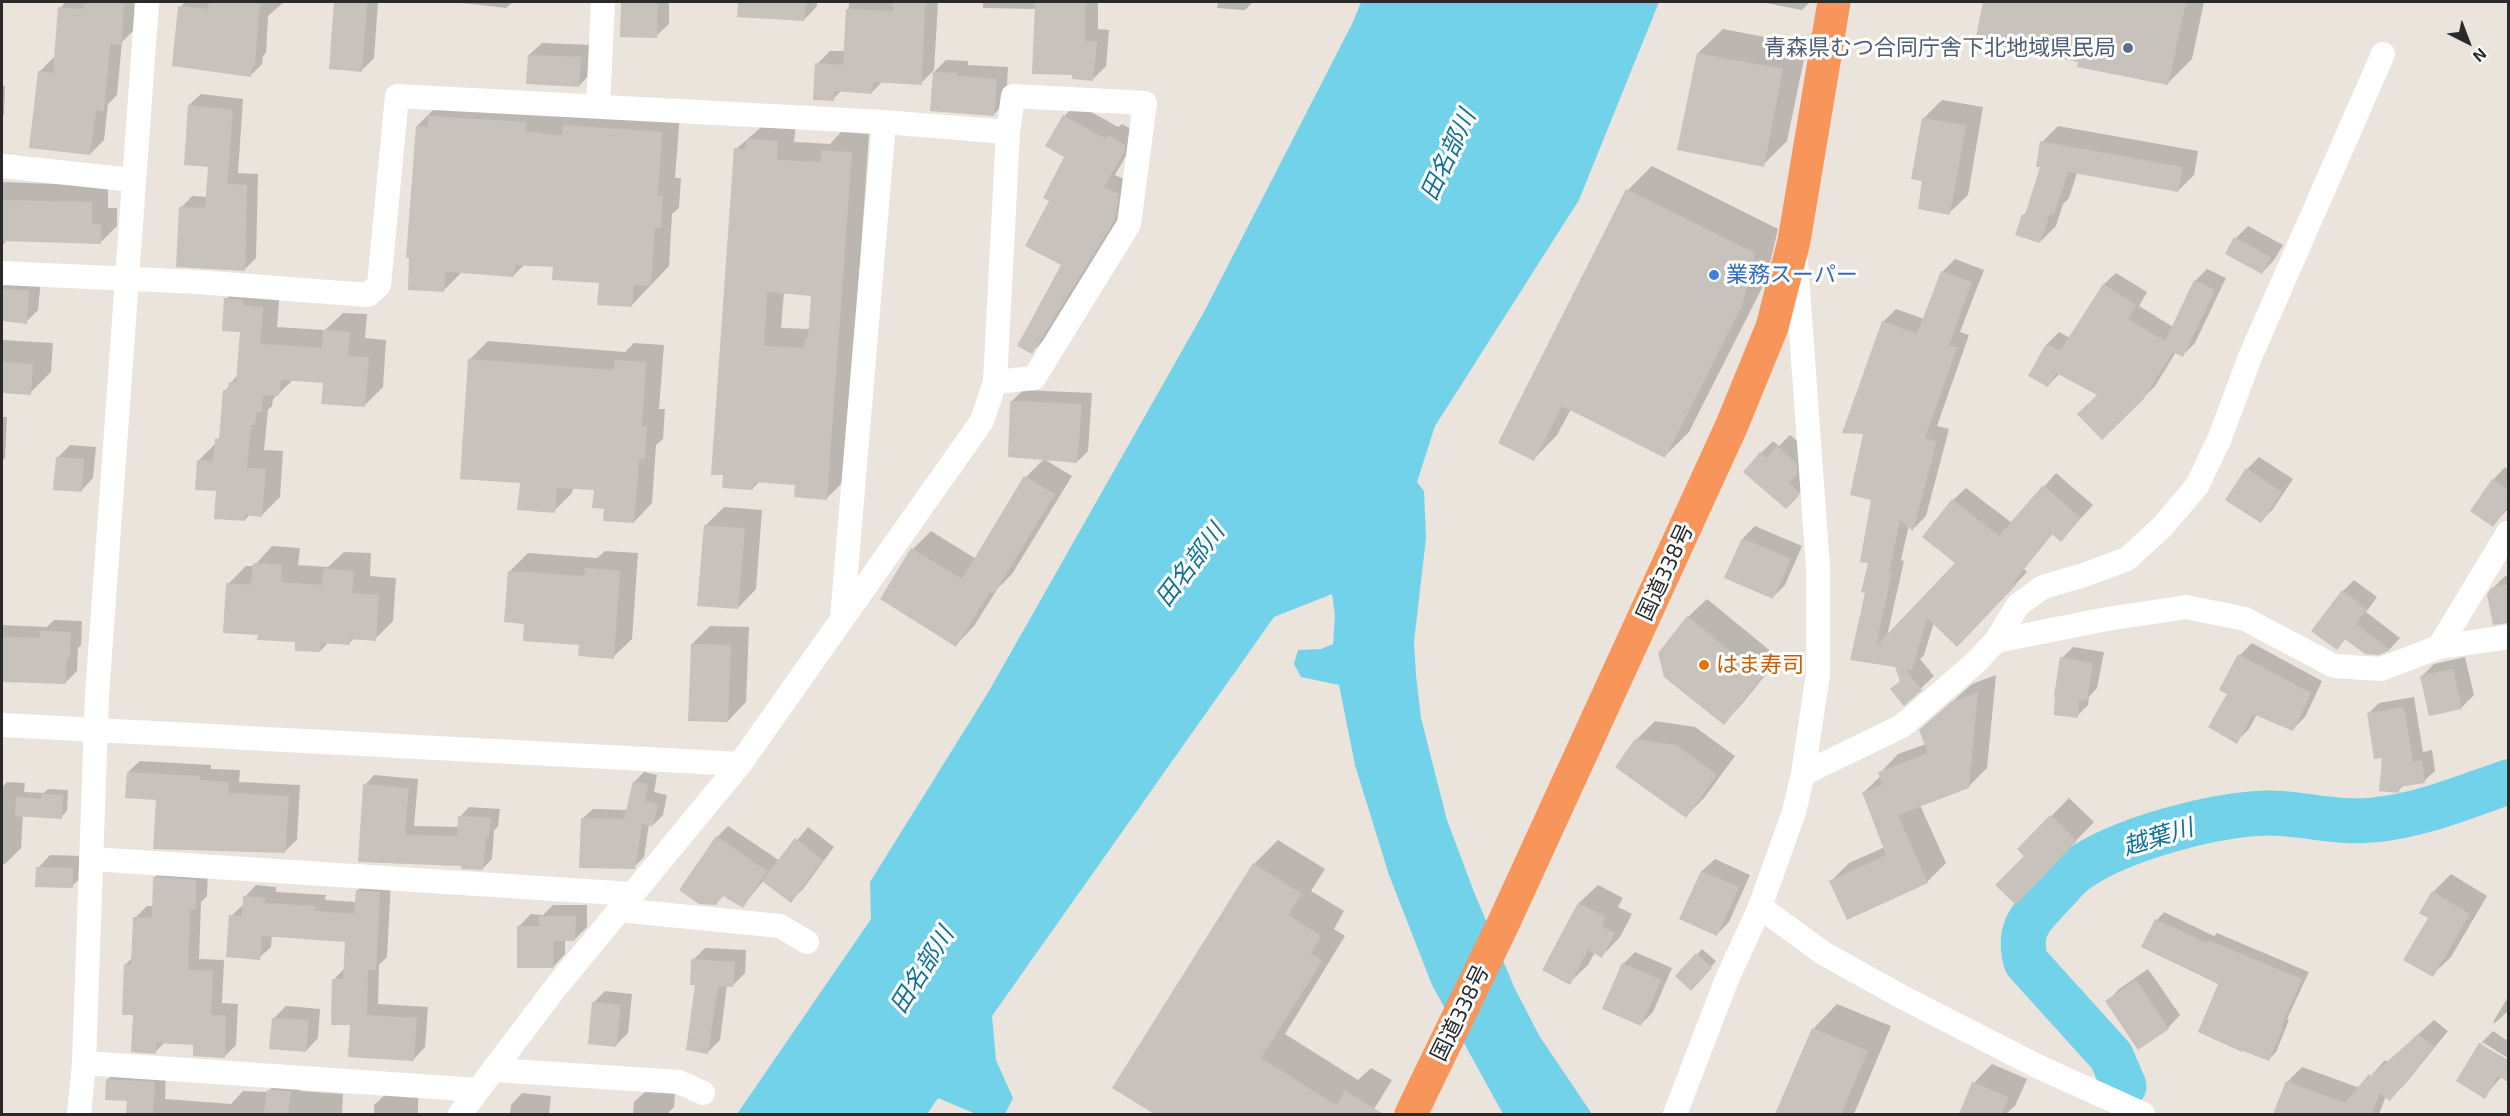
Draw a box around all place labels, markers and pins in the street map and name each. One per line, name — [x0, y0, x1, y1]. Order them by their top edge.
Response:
place label: 青森県むつ合同庁舎下北地域県民局 — [1764, 35, 2116, 61]
marker: 青森県むつ合同庁舎下北地域県民局 — [2121, 41, 2135, 55]
place label: 業務スーパー — [1726, 262, 1858, 288]
marker: 業務スーパー — [1707, 268, 1721, 282]
place label: はま寿司 — [1716, 652, 1804, 678]
marker: はま寿司 — [1697, 658, 1711, 672]

